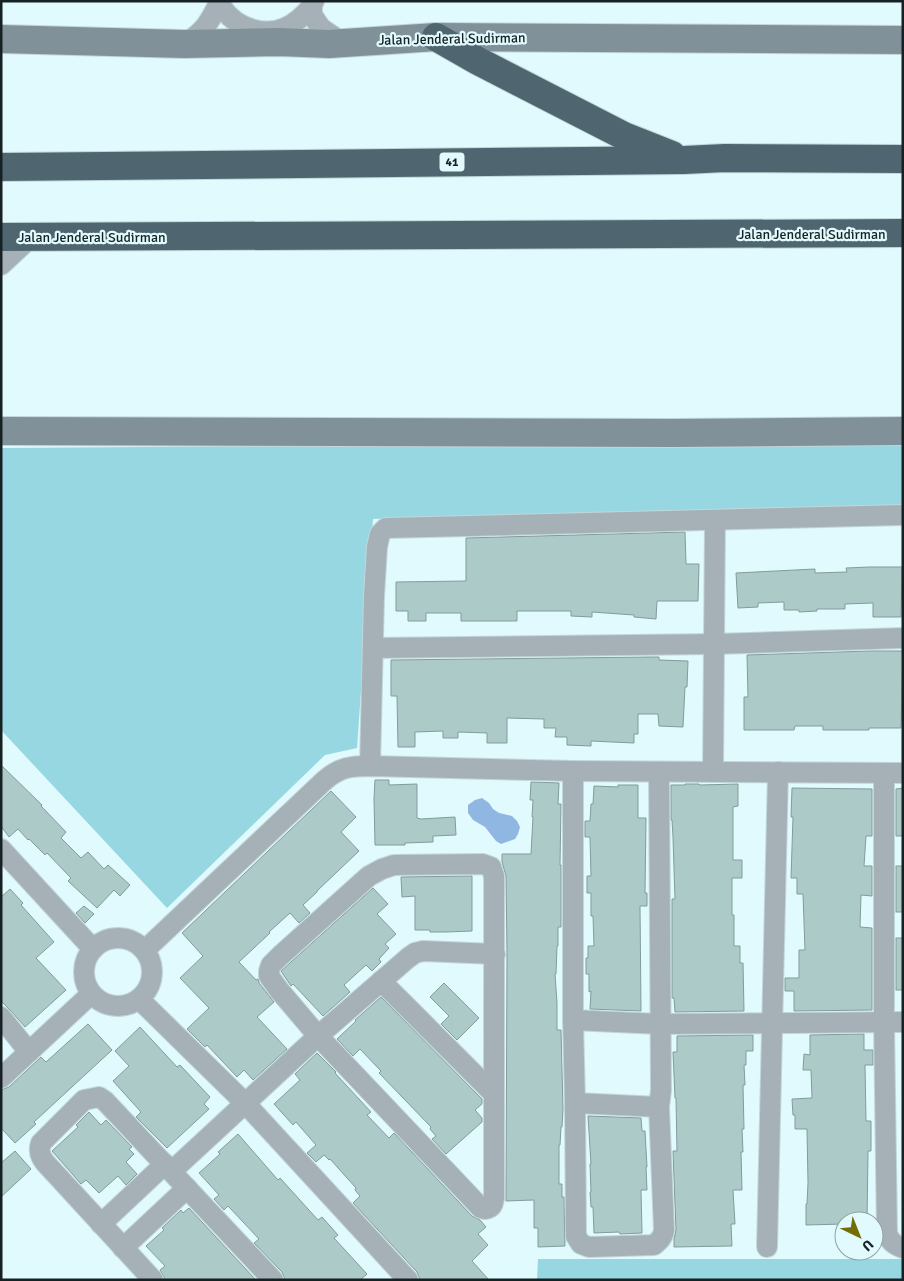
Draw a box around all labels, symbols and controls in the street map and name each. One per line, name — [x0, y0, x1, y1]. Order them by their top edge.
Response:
street label: Jalan Jenderal Sudirman — [378, 29, 526, 49]
road number: 41 — [440, 152, 464, 172]
street label: Jalan Jenderal Sudirman — [738, 226, 886, 243]
street label: Jalan Jenderal Sudirman — [18, 229, 166, 246]
north arrow — [834, 1211, 884, 1261]
text: U — [858, 1236, 877, 1255]

